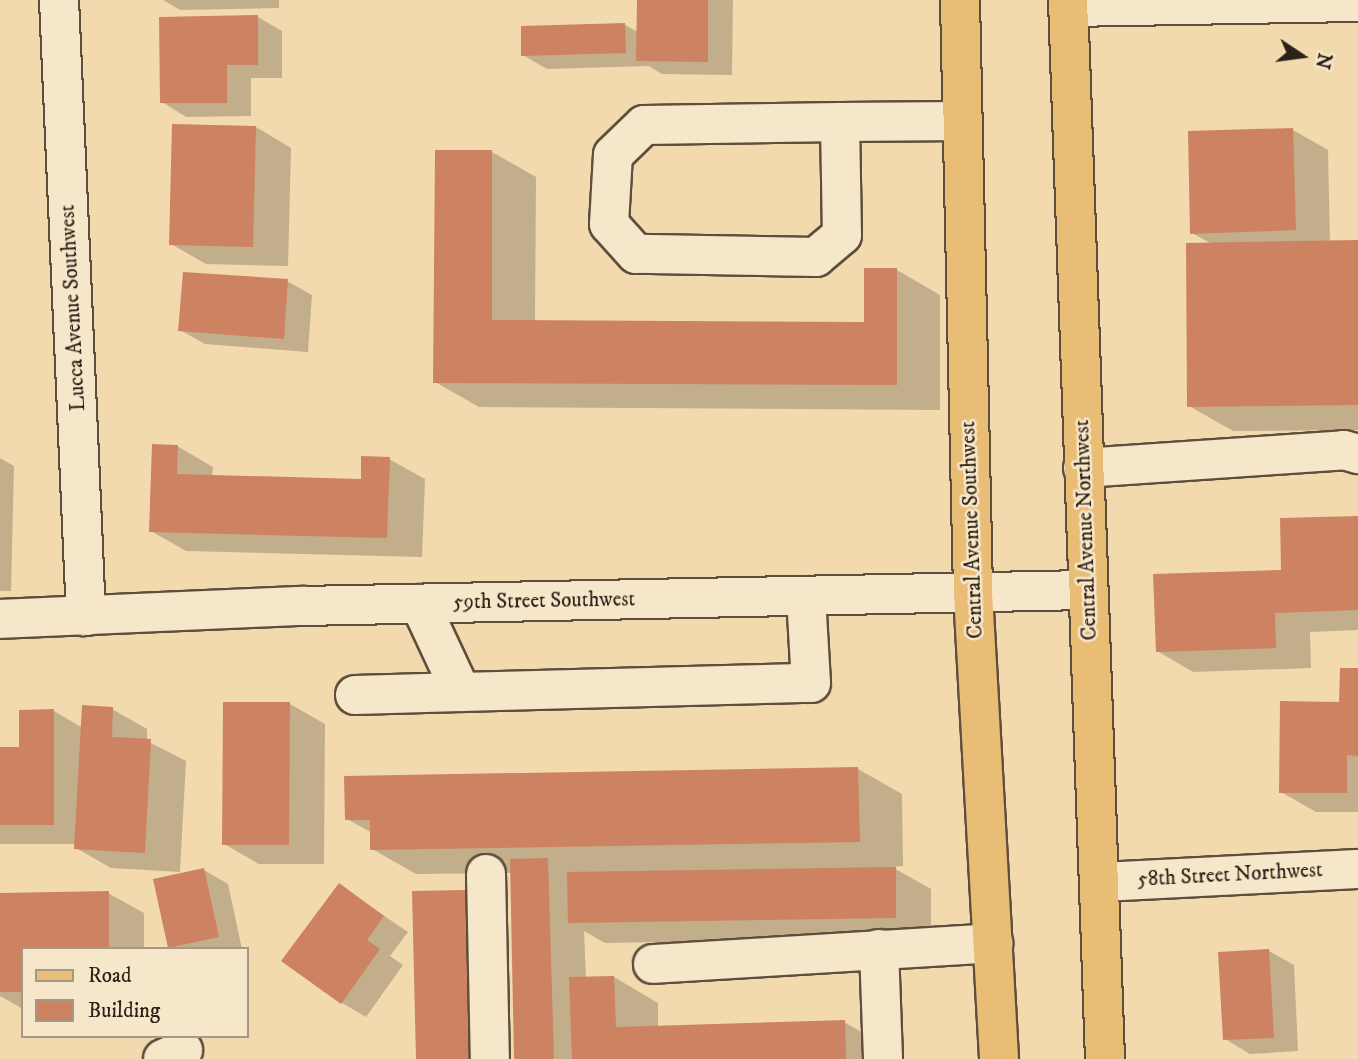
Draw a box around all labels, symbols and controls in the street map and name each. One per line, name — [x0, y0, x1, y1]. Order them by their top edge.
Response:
north arrow — [1267, 21, 1337, 91]
text: N — [1310, 51, 1336, 71]
street label: Lucca Avenue Southwest — [55, 204, 91, 412]
street label: Central Avenue Northwest — [1070, 419, 1102, 641]
street label: Central Avenue Southwest — [956, 421, 988, 639]
street label: 59th Street Southwest — [453, 587, 635, 615]
street label: 58th Street Northwest — [1137, 858, 1323, 892]
legend — [21, 947, 248, 1038]
text: Road — [88, 963, 132, 989]
text: Building — [88, 998, 160, 1024]

